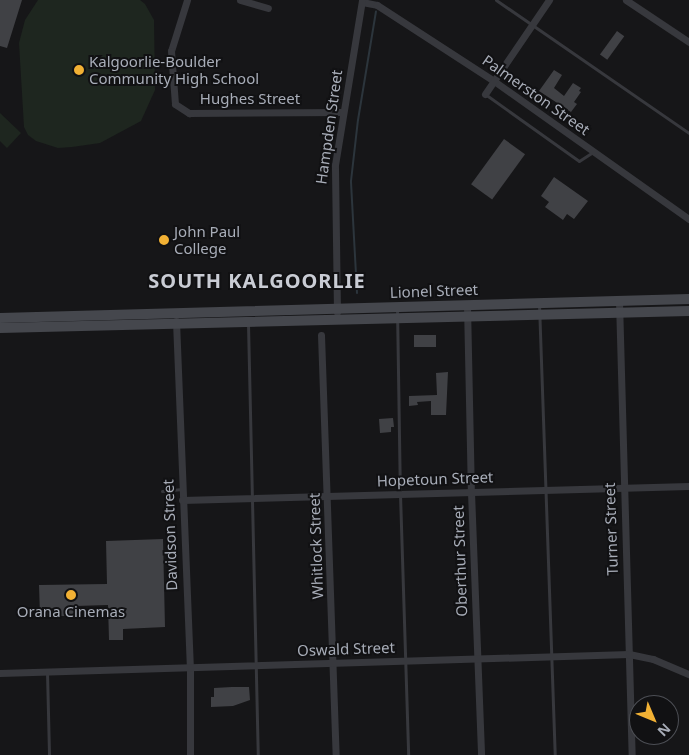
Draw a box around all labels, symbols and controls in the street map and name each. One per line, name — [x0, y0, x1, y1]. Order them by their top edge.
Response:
street label: Palmerston Street — [479, 51, 593, 139]
place label: Kalgoorlie-Boulder Community High School — [89, 52, 259, 87]
marker: Kalgoorlie-Boulder Community High School — [73, 64, 85, 76]
street label: Hampden Street — [312, 69, 346, 185]
street label: Hughes Street — [200, 90, 300, 108]
place label: John Paul College — [174, 222, 240, 257]
marker: John Paul College — [158, 234, 170, 246]
district label: SOUTH KALGOORLIE — [146, 268, 368, 292]
street label: Lionel Street — [390, 280, 478, 302]
street label: Hopetoun Street — [376, 468, 494, 490]
street label: Davidson Street — [159, 479, 181, 591]
street label: Turner Street — [600, 482, 622, 576]
street label: Whitlock Street — [305, 492, 327, 600]
street label: Oberthur Street — [449, 505, 471, 617]
marker: Orana Cinemas — [65, 589, 77, 601]
place label: Orana Cinemas — [17, 603, 125, 621]
street label: Oswald Street — [297, 638, 395, 660]
north arrow — [629, 695, 679, 745]
text: N — [654, 720, 675, 741]

